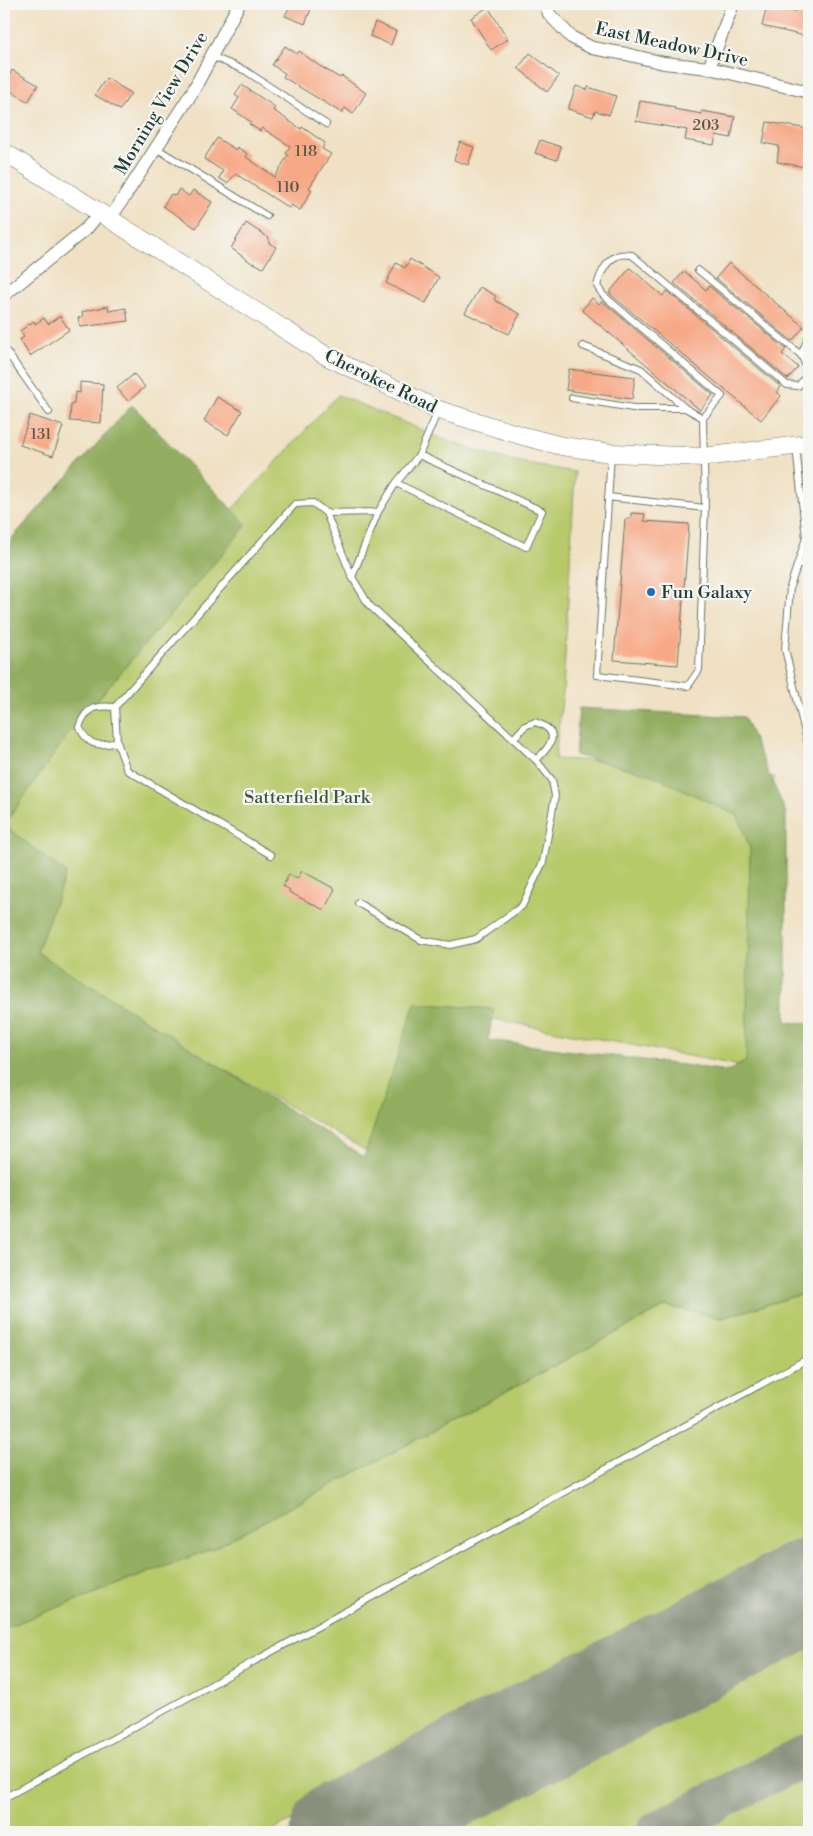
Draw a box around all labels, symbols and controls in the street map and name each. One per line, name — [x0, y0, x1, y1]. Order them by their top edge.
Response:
street label: East Meadow Drive — [593, 17, 750, 72]
street label: Morning View Drive — [110, 27, 213, 179]
house number: 203 — [693, 116, 719, 135]
house number: 118 — [295, 142, 317, 161]
house number: 110 — [277, 178, 299, 197]
street label: Cherokee Road — [321, 344, 442, 419]
house number: 131 — [31, 425, 52, 444]
place label: Fun Galaxy — [661, 581, 752, 604]
marker: Fun Galaxy — [645, 586, 657, 598]
park label: Satterfield Park — [244, 786, 372, 809]

